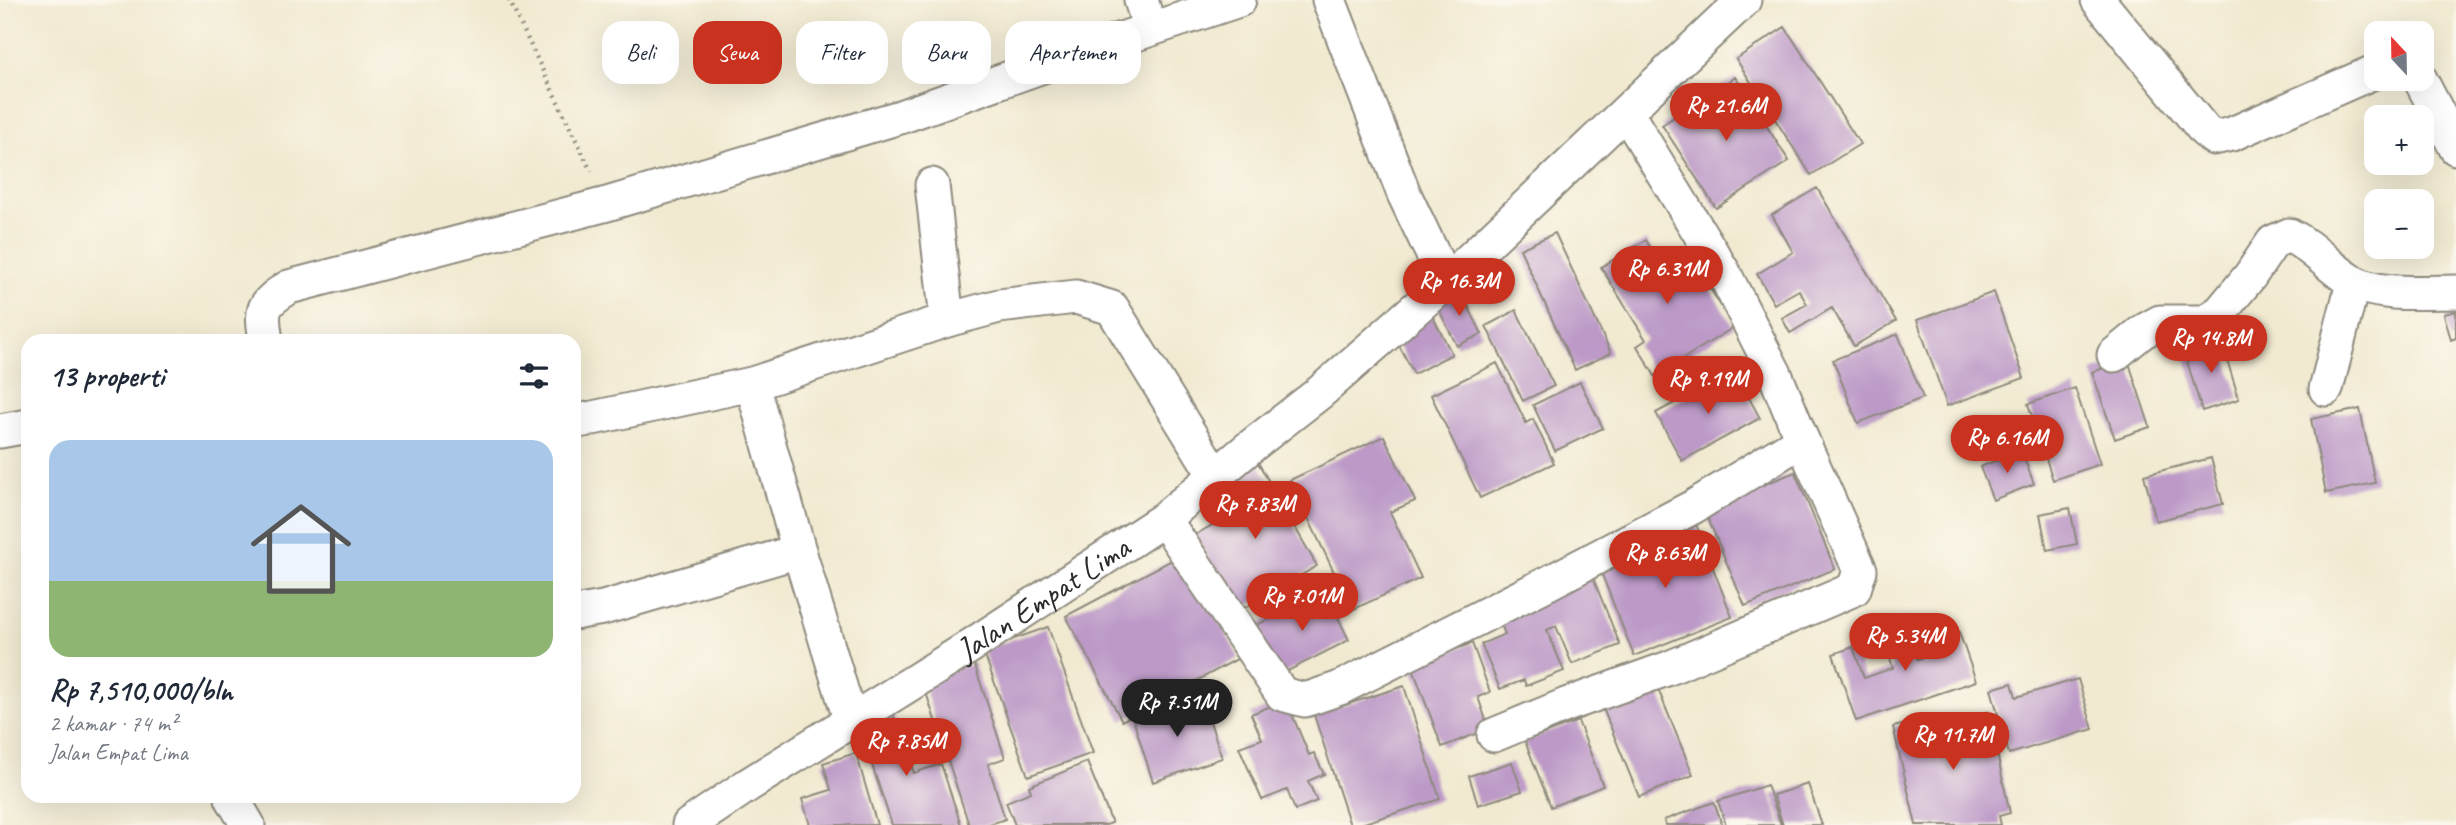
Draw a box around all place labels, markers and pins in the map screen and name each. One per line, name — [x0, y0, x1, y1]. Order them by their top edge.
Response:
pin: Rp 21.6M — [1654, 83, 1798, 143]
pin: Rp 6.31M — [1595, 246, 1739, 306]
pin: Rp 16.3M — [1387, 258, 1531, 318]
pin: Rp 14.8M — [2139, 316, 2283, 375]
pin: Rp 9.19M — [1636, 356, 1780, 416]
pin: Rp 6.16M — [1935, 416, 2079, 475]
pin: Rp 7.83M — [1183, 482, 1327, 541]
pin: Rp 8.63M — [1593, 530, 1737, 590]
pin: Rp 7.01M — [1230, 574, 1374, 633]
pin: Rp 5.34M — [1833, 614, 1977, 673]
pin: Rp 7.51M — [1105, 680, 1249, 739]
pin: Rp 11.7M — [1881, 712, 2025, 772]
pin: Rp 7.85M — [834, 718, 978, 778]

